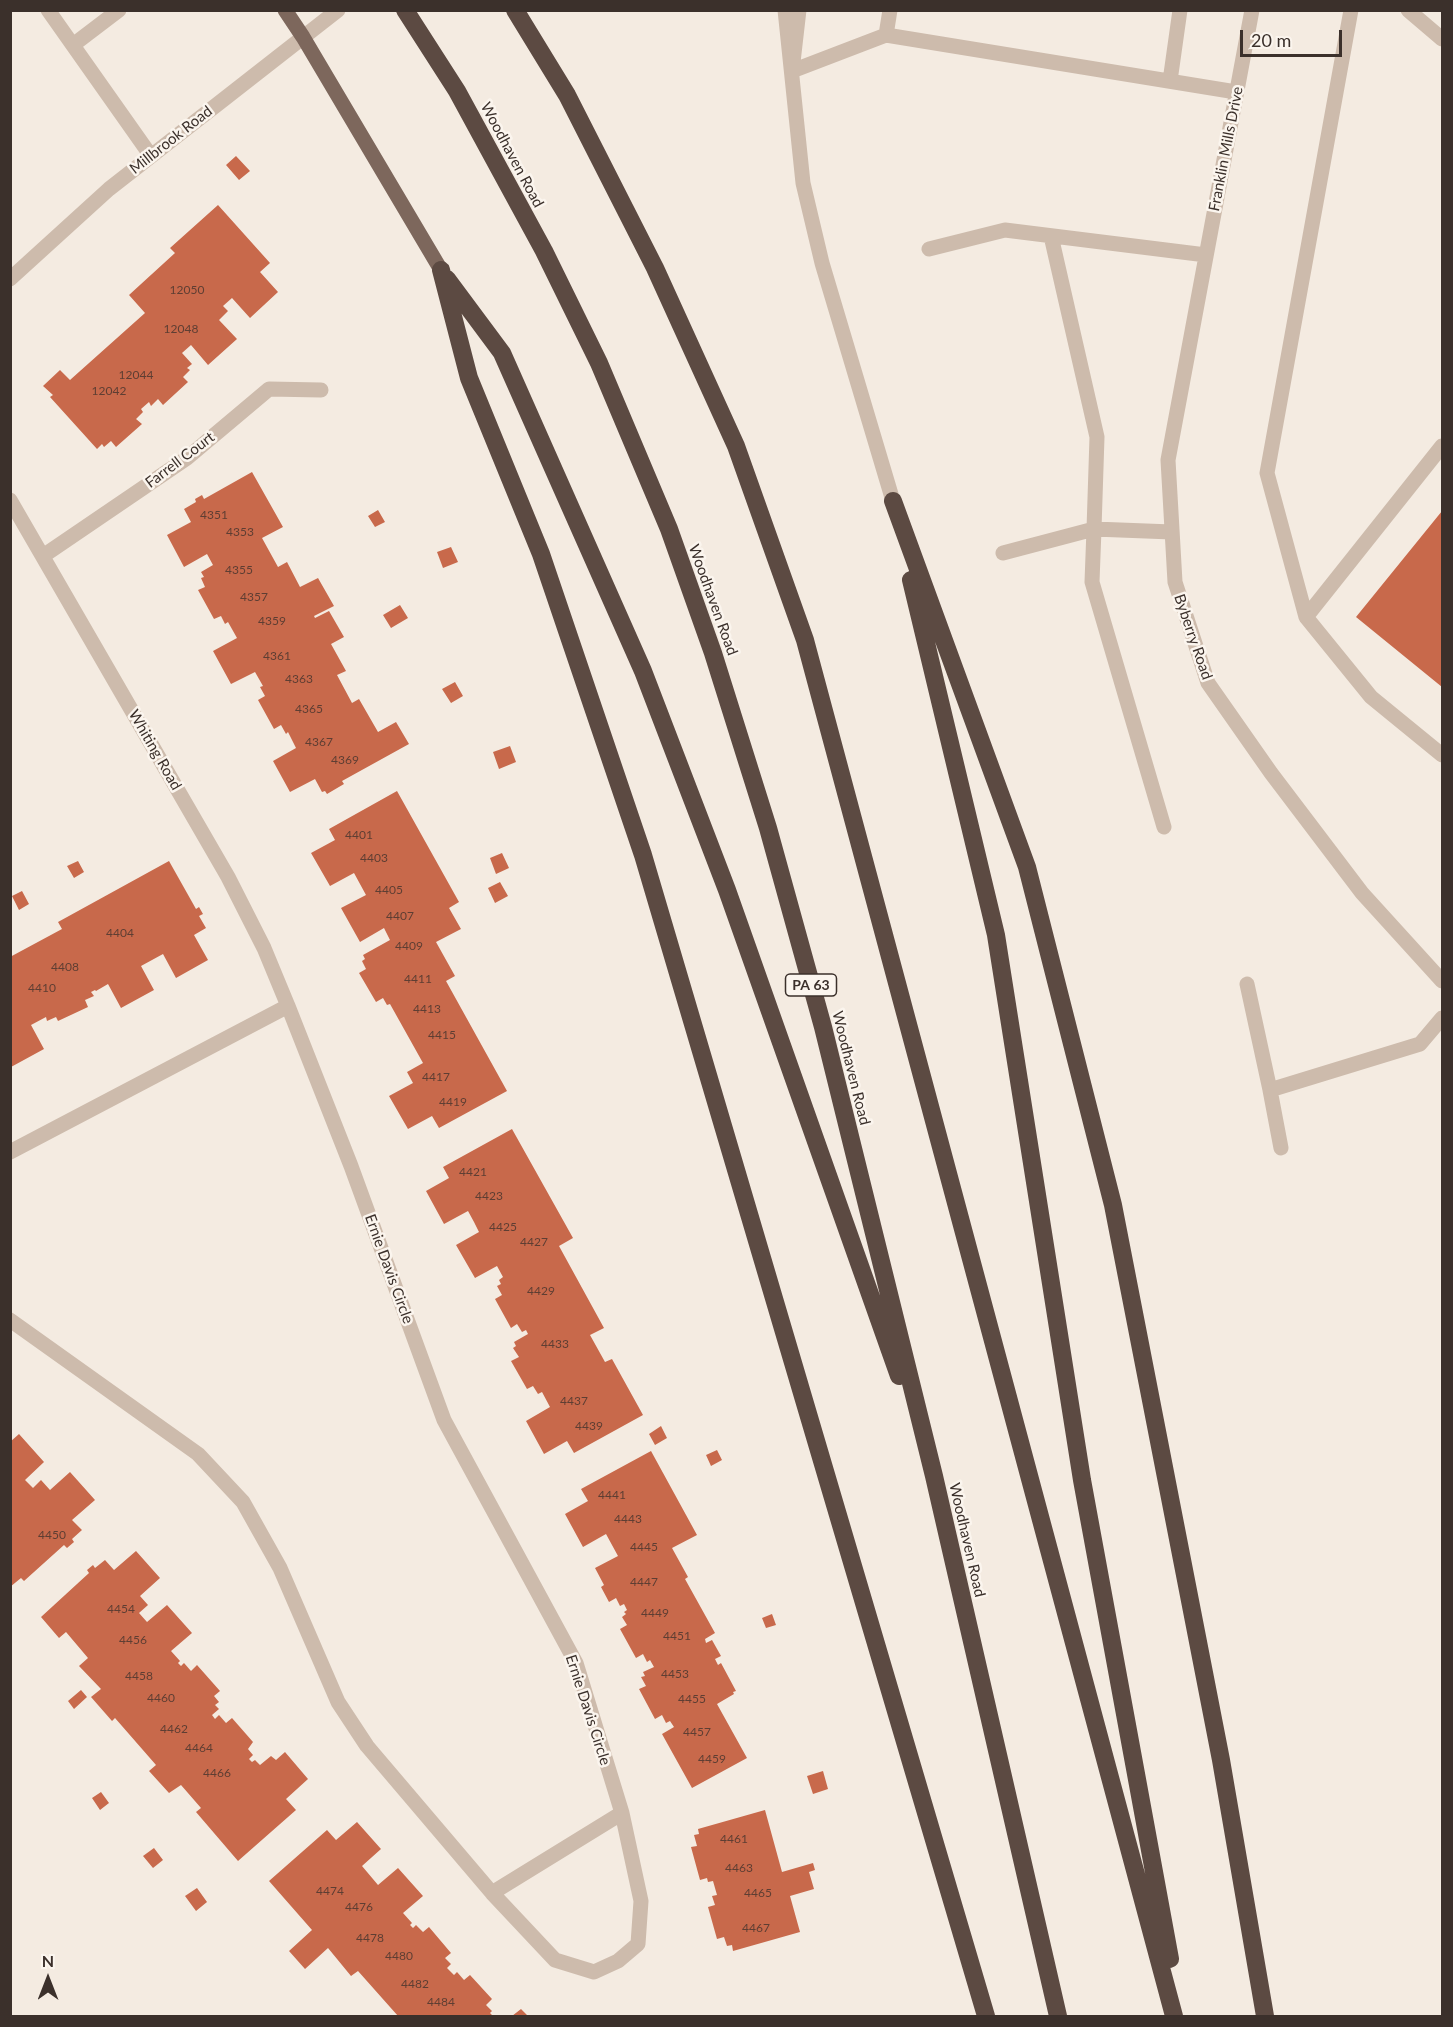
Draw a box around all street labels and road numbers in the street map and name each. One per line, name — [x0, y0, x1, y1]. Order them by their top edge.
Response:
street label: Franklin Mills Drive — [1205, 85, 1247, 213]
street label: Woodhaven Road — [477, 99, 547, 211]
street label: Millbrook Road — [126, 102, 216, 178]
street label: Farrell Court — [142, 428, 218, 492]
street label: Woodhaven Road — [685, 542, 741, 658]
street label: Byberry Road — [1170, 592, 1216, 682]
street label: Whiting Road — [125, 707, 185, 793]
road number: PA 63 — [786, 974, 836, 996]
street label: Woodhaven Road — [828, 1009, 874, 1127]
street label: Ernie Davis Circle — [361, 1212, 417, 1326]
street label: Woodhaven Road — [945, 1481, 989, 1599]
street label: Ernie Davis Circle — [562, 1652, 614, 1768]

